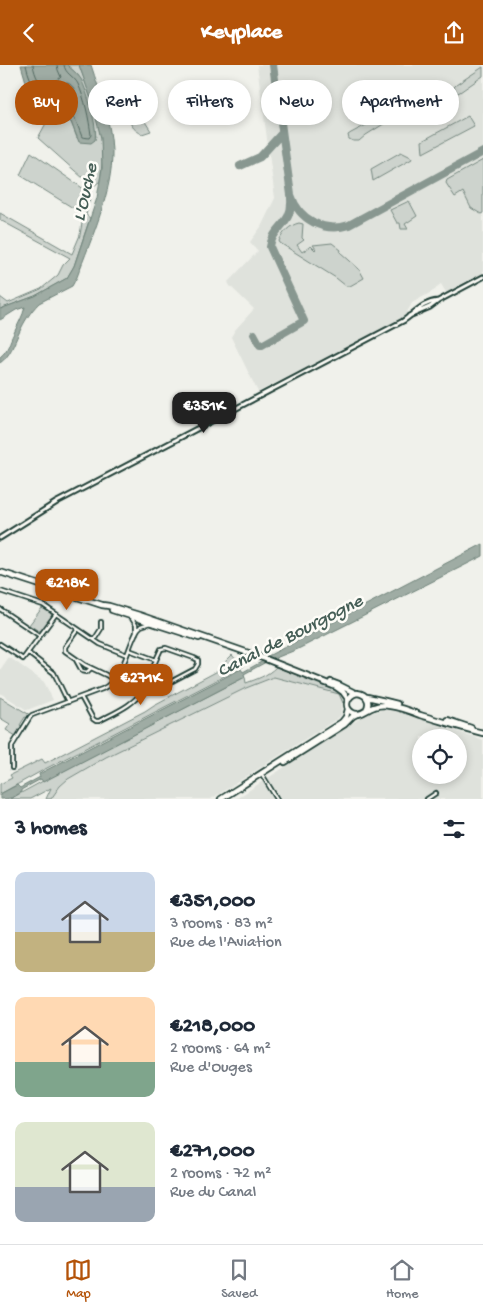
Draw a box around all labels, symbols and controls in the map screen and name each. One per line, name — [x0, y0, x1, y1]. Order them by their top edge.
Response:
icon: back — [15, 19, 43, 47]
icon: share — [440, 19, 468, 47]
text: Keyplace — [201, 20, 282, 46]
chip: Buy — [15, 80, 78, 125]
chip: Rent — [88, 80, 158, 125]
chip: Filters — [168, 80, 251, 125]
chip: New — [261, 80, 332, 125]
chip: Apartment — [342, 80, 459, 125]
water label: L'Ouche — [69, 160, 104, 224]
pin: €351K — [169, 391, 239, 434]
text: €351K — [183, 398, 225, 417]
pin: €218K — [32, 569, 102, 611]
text: €218K — [46, 575, 88, 594]
water label: Canal de Bourgogne — [214, 590, 368, 684]
pin: €271K — [106, 663, 176, 706]
text: €271K — [121, 670, 161, 689]
map controls — [412, 729, 467, 784]
button: locate — [412, 729, 467, 784]
icon: filters — [440, 815, 468, 843]
text: 3 homes — [15, 817, 87, 842]
text: €351,000 — [170, 890, 255, 915]
icon: home — [55, 892, 115, 952]
text: 3 rooms · 83 m² — [170, 915, 273, 934]
text: Rue de l'Aviation — [170, 934, 282, 953]
text: €218,000 — [170, 1015, 255, 1040]
icon: home — [55, 1017, 115, 1077]
text: 2 rooms · 64 m² — [170, 1040, 271, 1059]
text: Rue d'Ouges — [170, 1059, 252, 1078]
text: €271,000 — [170, 1140, 255, 1165]
icon: home — [55, 1142, 115, 1202]
text: 2 rooms · 72 m² — [170, 1165, 271, 1184]
text: Rue du Canal — [170, 1184, 256, 1203]
tab: Map — [64, 1256, 92, 1303]
tab: Saved — [221, 1256, 257, 1303]
tab: Home — [386, 1256, 419, 1303]

